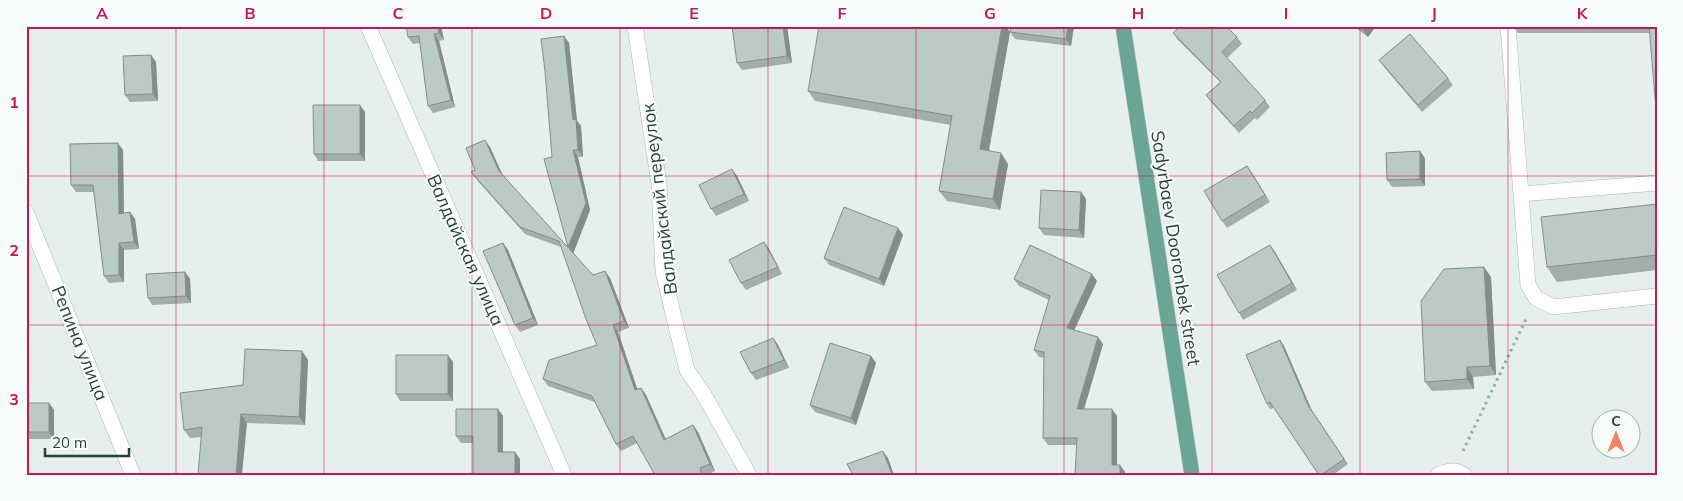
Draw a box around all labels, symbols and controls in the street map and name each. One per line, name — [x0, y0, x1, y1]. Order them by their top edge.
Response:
text: A — [96, 3, 108, 23]
text: B — [244, 3, 256, 23]
text: C — [393, 3, 404, 23]
text: D — [540, 3, 552, 23]
text: E — [689, 3, 699, 23]
text: F — [837, 3, 847, 23]
text: G — [984, 3, 996, 23]
text: H — [1132, 3, 1144, 23]
text: I — [1284, 3, 1288, 23]
text: J — [1431, 3, 1437, 23]
text: K — [1577, 3, 1589, 23]
text: 1 — [9, 92, 19, 112]
street label: Валдайский переулок — [636, 102, 682, 296]
street label: Sadyrbaev Dooronbek street — [1146, 129, 1206, 367]
street label: Валдайская улица — [422, 171, 510, 329]
text: 2 — [9, 240, 19, 260]
street label: Репина улица — [47, 282, 113, 404]
text: 3 — [9, 389, 19, 409]
north arrow — [1590, 408, 1640, 458]
text: С — [1611, 412, 1621, 430]
scale bar — [45, 426, 129, 458]
text: 20 m — [52, 433, 87, 452]

